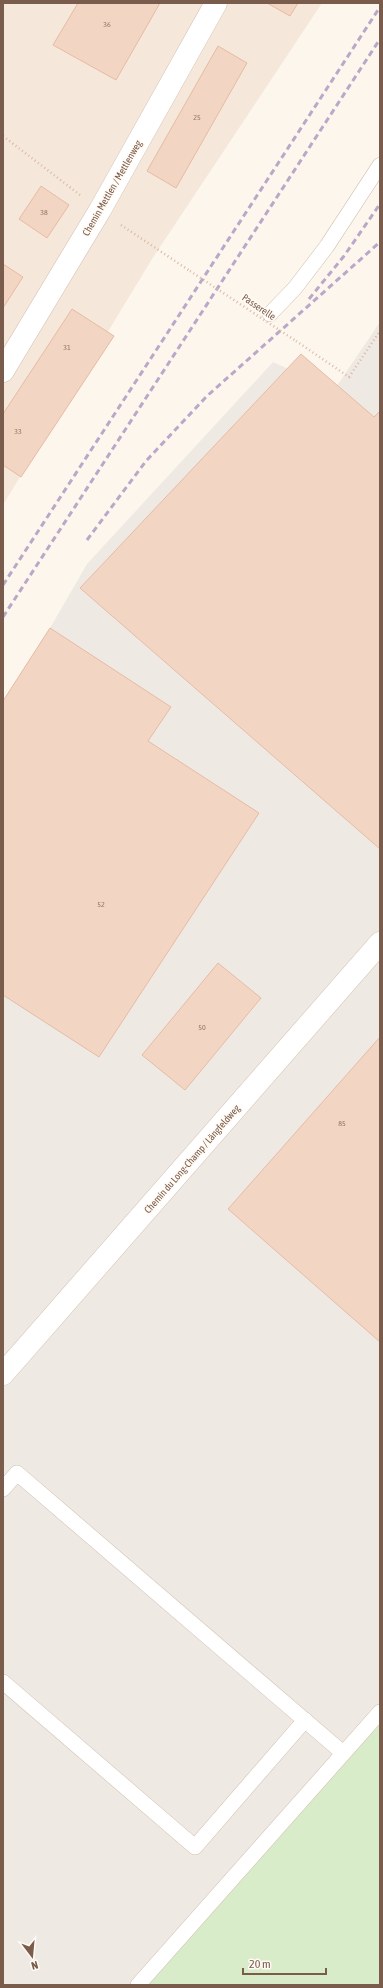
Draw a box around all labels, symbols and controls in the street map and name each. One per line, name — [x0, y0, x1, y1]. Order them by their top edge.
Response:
house number: 36 — [103, 20, 111, 29]
house number: 25 — [193, 113, 201, 122]
street label: Chemin Mettlen / Mettlenweg — [80, 138, 144, 238]
house number: 38 — [40, 208, 48, 217]
street label: Passerelle — [240, 292, 278, 322]
house number: 31 — [63, 343, 71, 352]
house number: 33 — [14, 427, 22, 436]
house number: 52 — [97, 900, 105, 909]
house number: 50 — [198, 1023, 206, 1032]
street label: Chemin du Long-Champ / Längfeldweg — [142, 1102, 242, 1215]
house number: 85 — [338, 1119, 346, 1128]
north arrow — [12, 1936, 52, 1976]
scale bar — [243, 1950, 326, 1976]
text: 20 m — [249, 1957, 271, 1971]
text: N — [30, 1959, 40, 1972]

